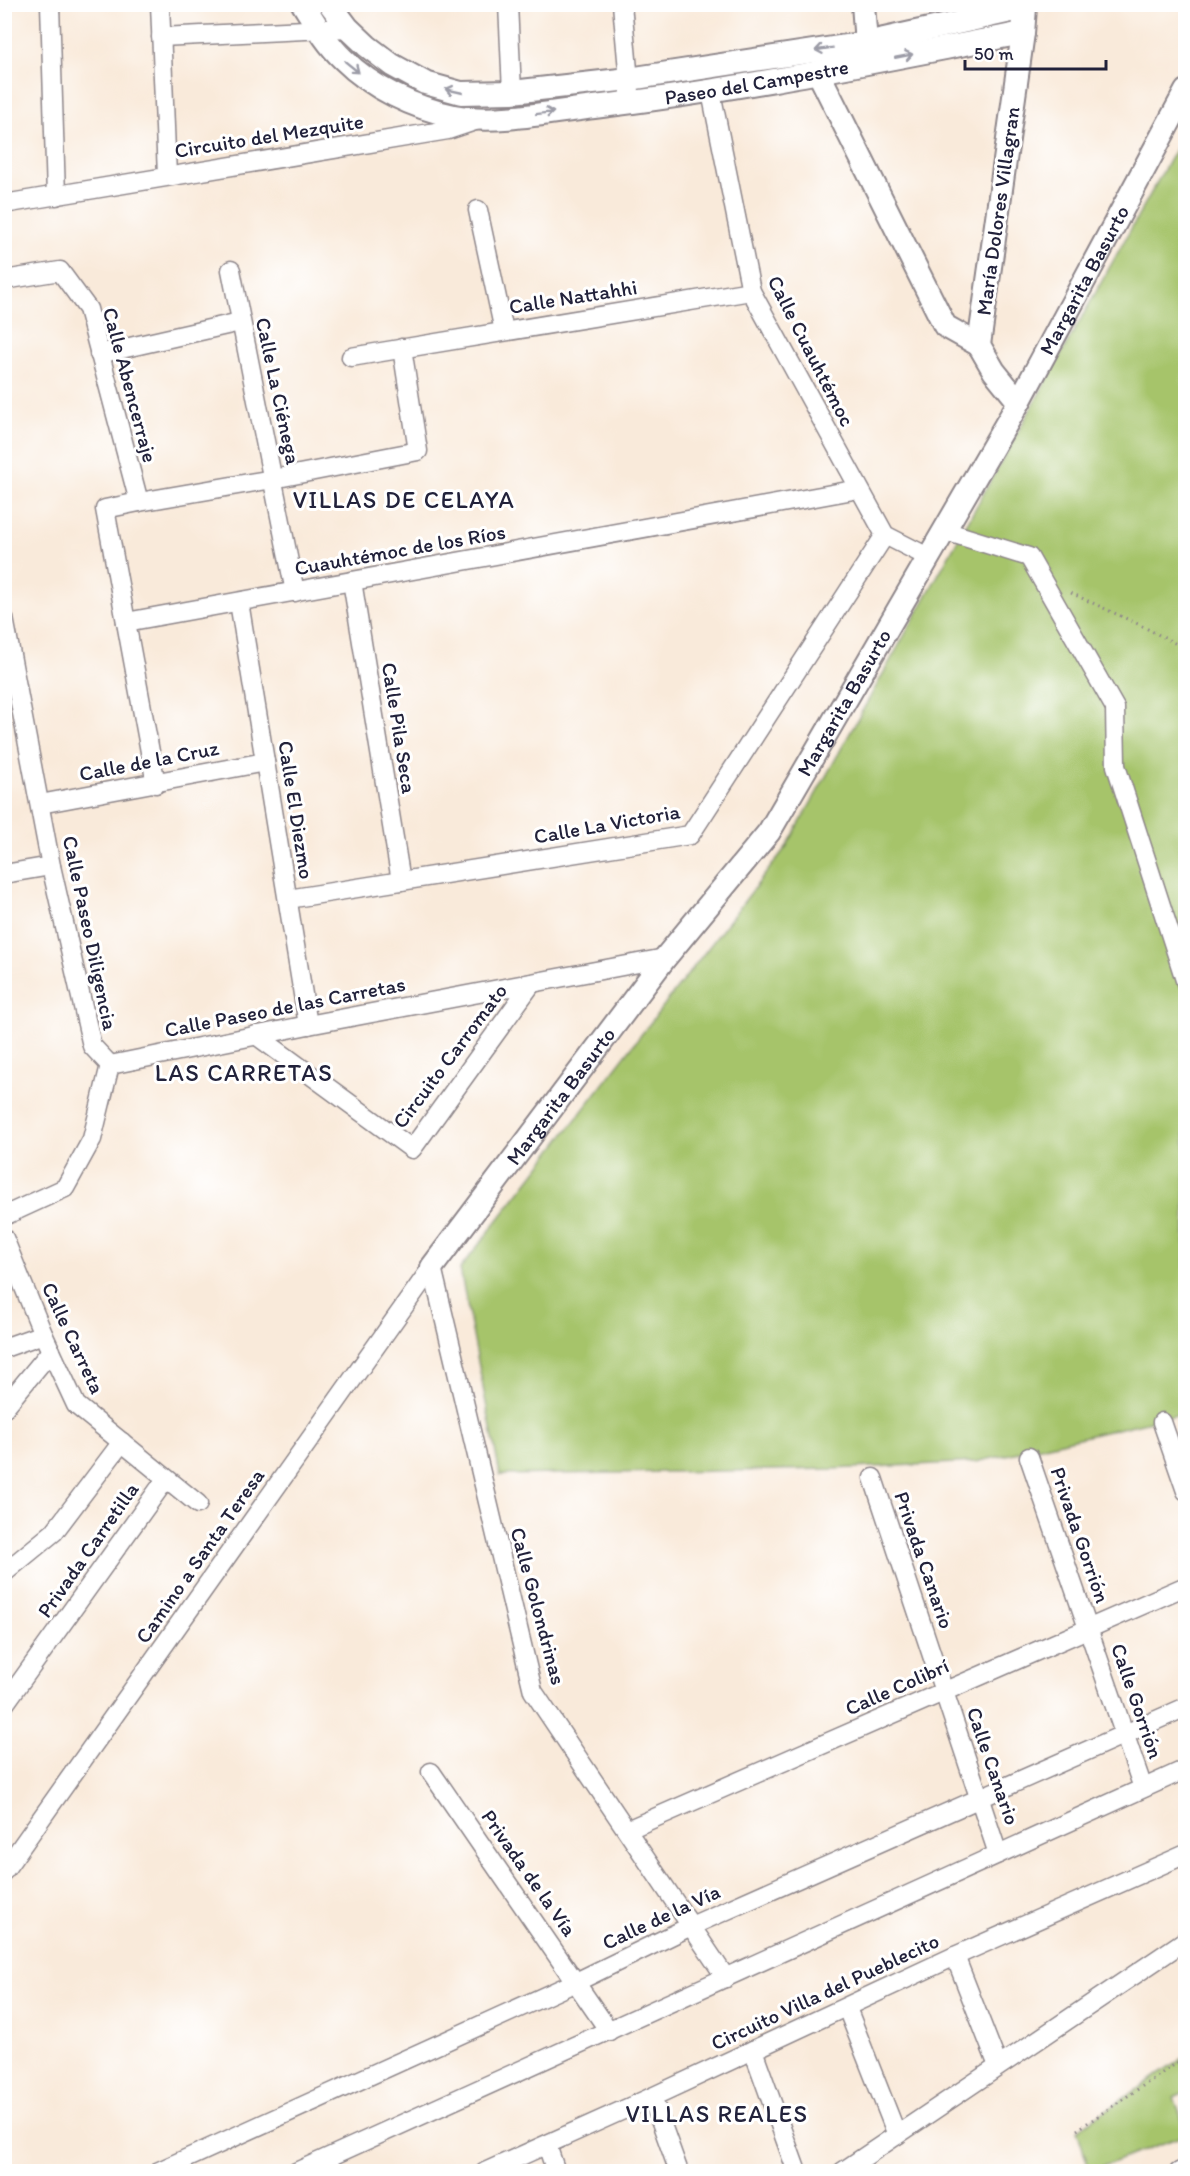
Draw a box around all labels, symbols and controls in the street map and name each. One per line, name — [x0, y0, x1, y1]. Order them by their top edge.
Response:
scale bar — [965, 33, 1106, 71]
text: 50 m — [974, 43, 1014, 65]
one-way arrow — [814, 44, 834, 55]
one-way arrow — [894, 50, 913, 61]
street label: Paseo del Campestre — [663, 54, 851, 110]
one-way arrow — [343, 60, 359, 73]
one-way arrow — [445, 85, 464, 96]
street label: María Dolores Villagran — [970, 105, 1025, 317]
one-way arrow — [535, 107, 555, 118]
street label: Circuito del Mezquite — [173, 108, 365, 163]
street label: Margarita Basurto — [1034, 201, 1134, 359]
street label: Calle Cuauhtémoc — [763, 271, 860, 431]
street label: Calle Nattahhi — [507, 274, 639, 319]
street label: Calle Abencerraje — [98, 305, 163, 465]
street label: Calle La Ciénega — [251, 315, 306, 467]
district label: VILLAS DE CELAYA — [293, 485, 515, 514]
street label: Cuauhtémoc de los Ríos — [292, 519, 507, 580]
street label: Margarita Basurto — [791, 624, 896, 780]
street label: Calle Pila Seca — [377, 661, 422, 795]
street label: Calle de la Cruz — [77, 735, 221, 786]
street label: Calle El Diezmo — [273, 739, 320, 881]
street label: Calle La Victoria — [532, 798, 682, 849]
street label: Calle Paseo Diligencia — [58, 833, 123, 1032]
street label: Calle Paseo de las Carretas — [162, 971, 407, 1042]
street label: Circuito Carromato — [387, 978, 512, 1133]
street label: Margarita Basurto — [500, 1022, 620, 1170]
district label: LAS CARRETAS — [155, 1058, 333, 1087]
street label: Calle Carreta — [37, 1278, 110, 1398]
street label: Camino a Santa Teresa — [130, 1463, 269, 1648]
street label: Privada Gorrión — [1045, 1463, 1115, 1606]
street label: Privada Carretilla — [32, 1477, 144, 1622]
street label: Privada Canario — [889, 1488, 960, 1632]
street label: Calle Golondrinas — [505, 1524, 571, 1687]
street label: Calle Gorrión — [1106, 1640, 1169, 1762]
street label: Calle Colibrí — [841, 1652, 953, 1720]
street label: Calle Canario — [962, 1704, 1025, 1828]
street label: Privada de la Vía — [477, 1805, 582, 1941]
street label: Calle de la Vía — [598, 1878, 724, 1955]
street label: Circuito Villa del Pueblecito — [707, 1928, 943, 2055]
district label: VILLAS REALES — [625, 2099, 809, 2128]

